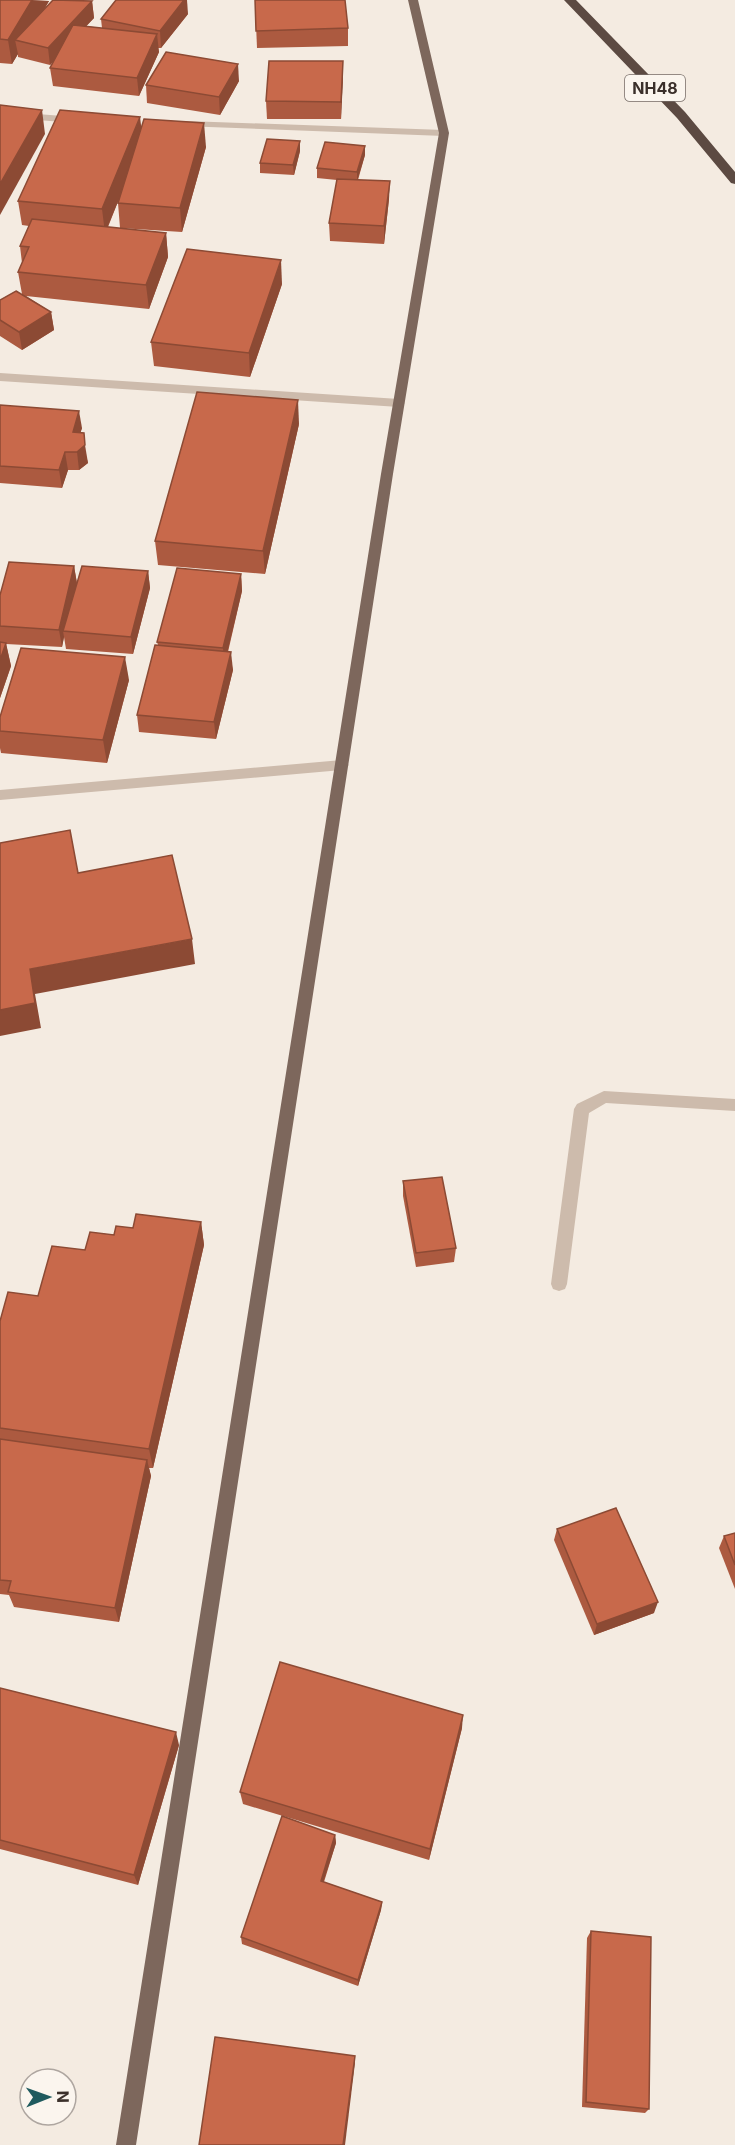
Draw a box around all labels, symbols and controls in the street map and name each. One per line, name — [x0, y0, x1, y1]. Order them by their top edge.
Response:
road number: NH48 — [625, 75, 685, 101]
north arrow — [18, 2067, 78, 2127]
text: N — [53, 2090, 73, 2103]

